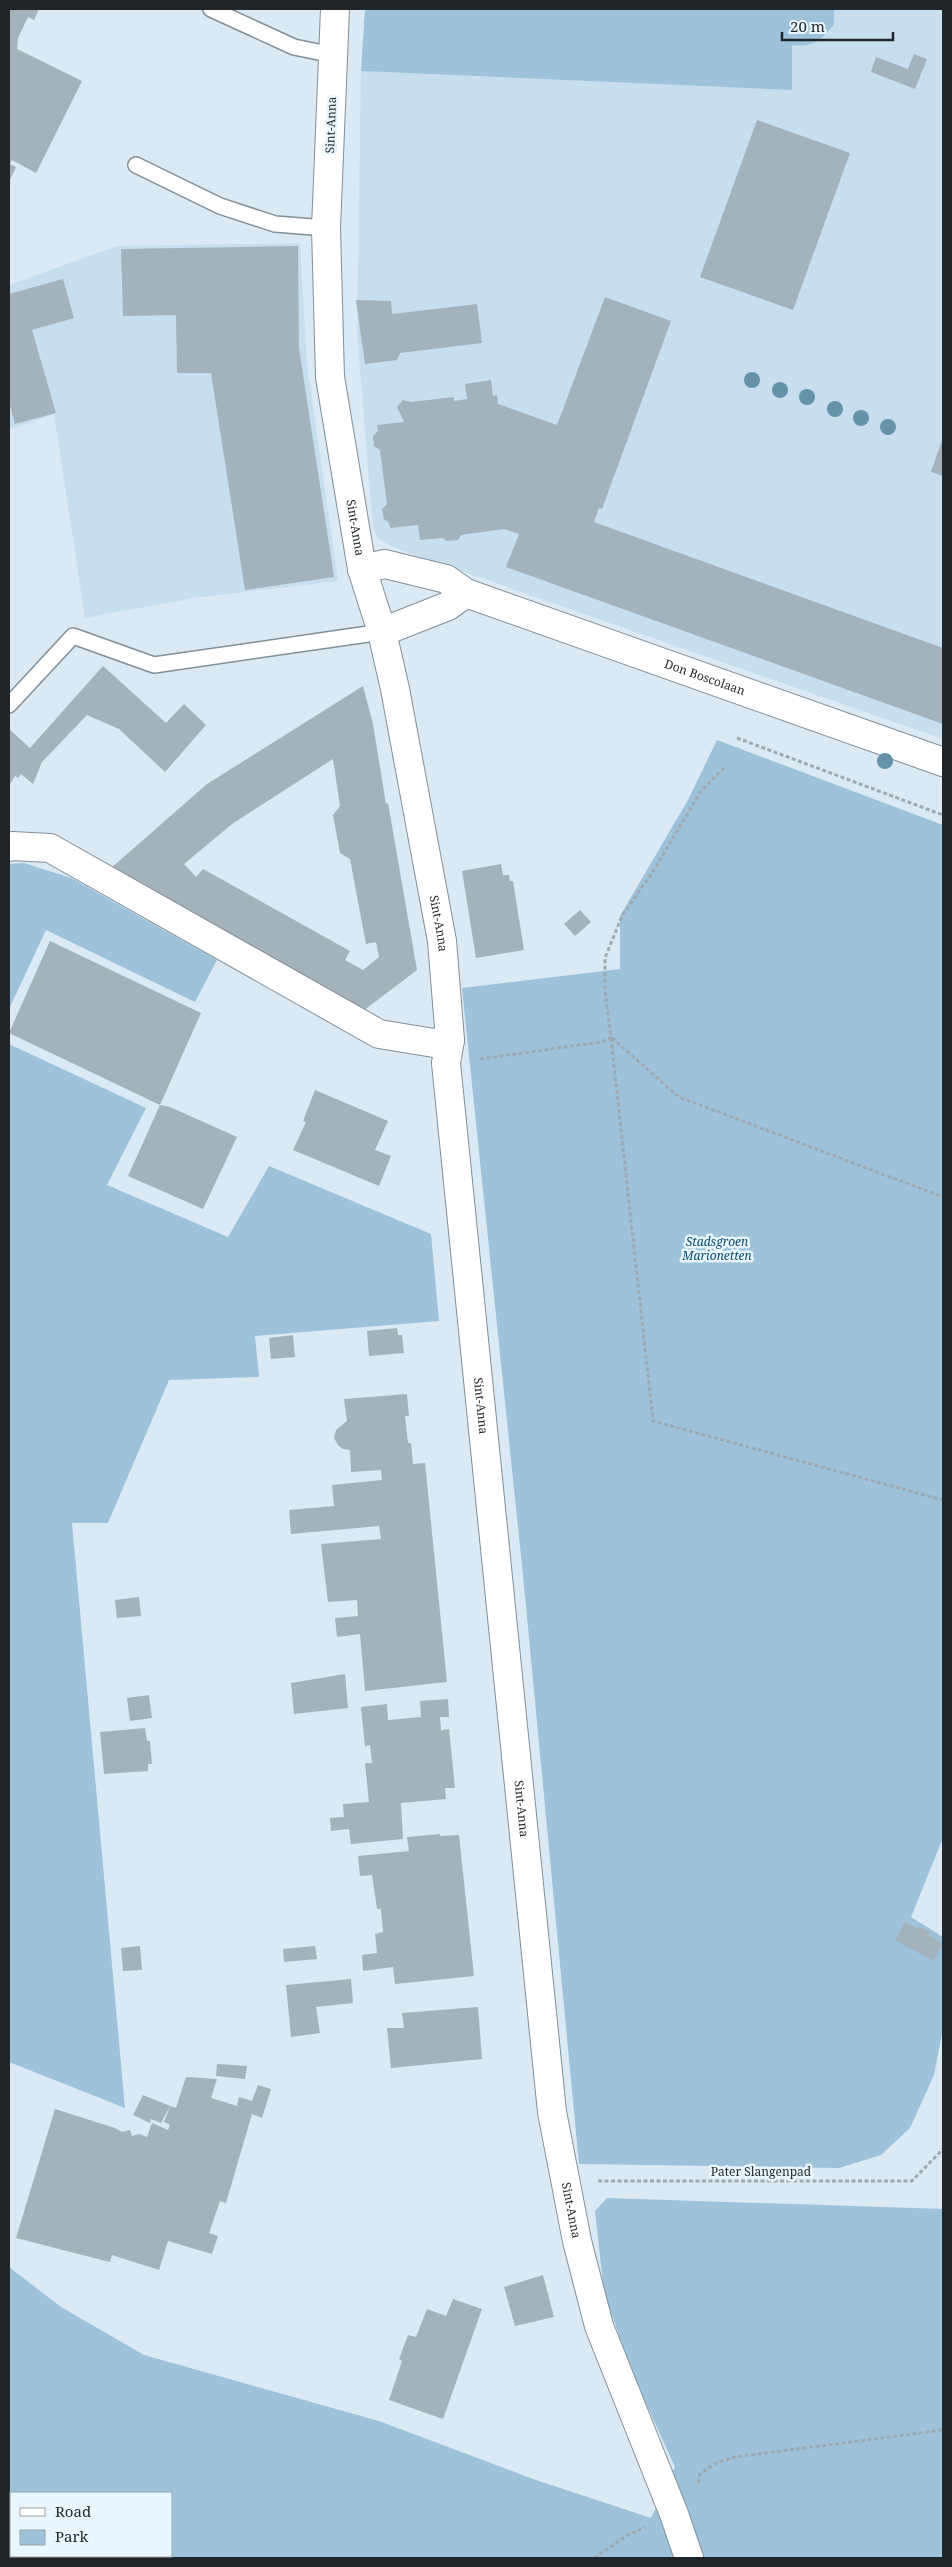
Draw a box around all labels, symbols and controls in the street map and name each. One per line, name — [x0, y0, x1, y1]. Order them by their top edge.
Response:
scale bar — [782, 10, 893, 42]
text: 20 m — [790, 16, 825, 36]
street label: Sint-Anna — [321, 96, 340, 154]
street label: Sint-Anna — [343, 498, 369, 557]
street label: Don Boscolaan — [662, 655, 748, 699]
street label: Sint-Anna — [426, 894, 452, 952]
park label: Stadsgroen Marionetten — [681, 1233, 752, 1264]
street label: Sint-Anna — [470, 1377, 492, 1435]
street label: Sint-Anna — [511, 1780, 533, 1838]
street label: Pater Slangenpad — [711, 2163, 812, 2180]
street label: Sint-Anna — [558, 2181, 585, 2240]
legend — [10, 2492, 172, 2557]
text: Road — [55, 2501, 91, 2521]
text: Park — [55, 2526, 89, 2546]

